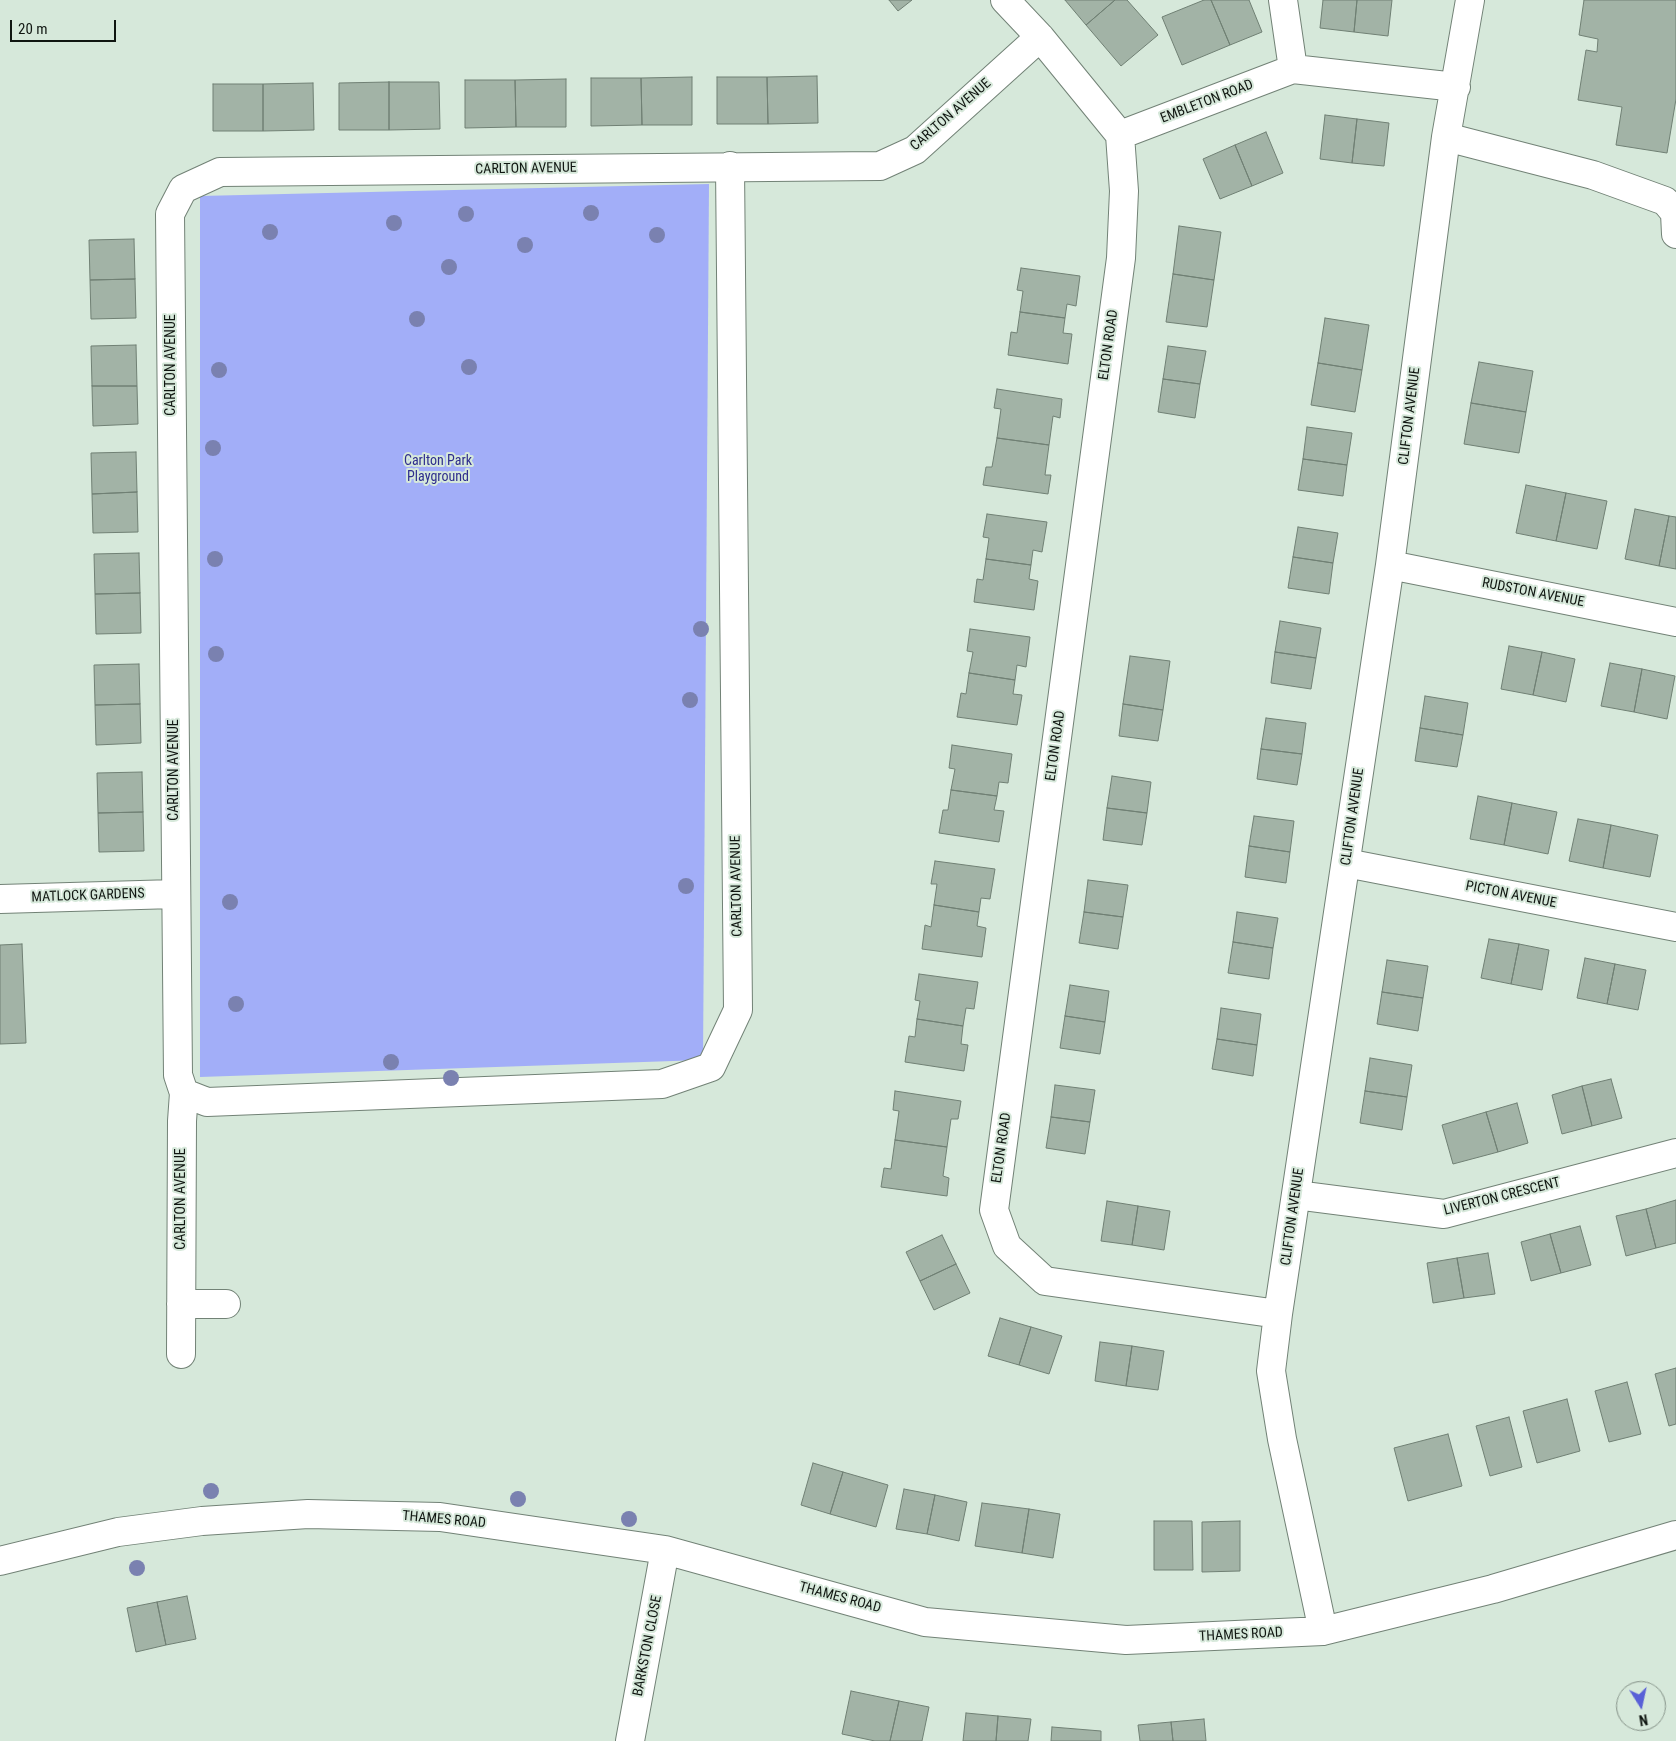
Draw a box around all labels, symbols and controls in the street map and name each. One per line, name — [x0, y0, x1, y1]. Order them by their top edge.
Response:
scale bar — [12, 10, 119, 42]
text: 20 m — [18, 20, 48, 38]
street label: CARLTON AVENUE — [907, 75, 995, 155]
street label: EMBLETON ROAD — [1158, 77, 1256, 127]
street label: CARLTON AVENUE — [475, 160, 577, 178]
street label: ELTON ROAD — [1096, 309, 1122, 381]
street label: CARLTON AVENUE — [163, 314, 179, 416]
street label: CLIFTON AVENUE — [1396, 366, 1424, 466]
park label: Carlton Park Playground — [404, 453, 472, 486]
street label: RUDSTON AVENUE — [1480, 575, 1586, 611]
street label: ELTON ROAD — [1043, 710, 1069, 782]
street label: CARLTON AVENUE — [166, 719, 182, 821]
street label: CLIFTON AVENUE — [1338, 767, 1368, 867]
street label: CARLTON AVENUE — [728, 835, 746, 937]
street label: PICTON AVENUE — [1464, 878, 1558, 912]
street label: MATLOCK GARDENS — [31, 886, 145, 906]
street label: ELTON ROAD — [989, 1112, 1015, 1184]
street label: CARLTON AVENUE — [173, 1148, 189, 1250]
street label: CLIFTON AVENUE — [1278, 1167, 1308, 1267]
street label: LIVERTON CRESCENT — [1442, 1174, 1562, 1220]
street label: THAMES ROAD — [401, 1508, 487, 1532]
street label: THAMES ROAD — [797, 1579, 883, 1617]
street label: BARKSTON CLOSE — [630, 1594, 666, 1698]
street label: THAMES ROAD — [1199, 1624, 1283, 1646]
north arrow — [1616, 1681, 1666, 1731]
text: N — [1638, 1711, 1649, 1728]

